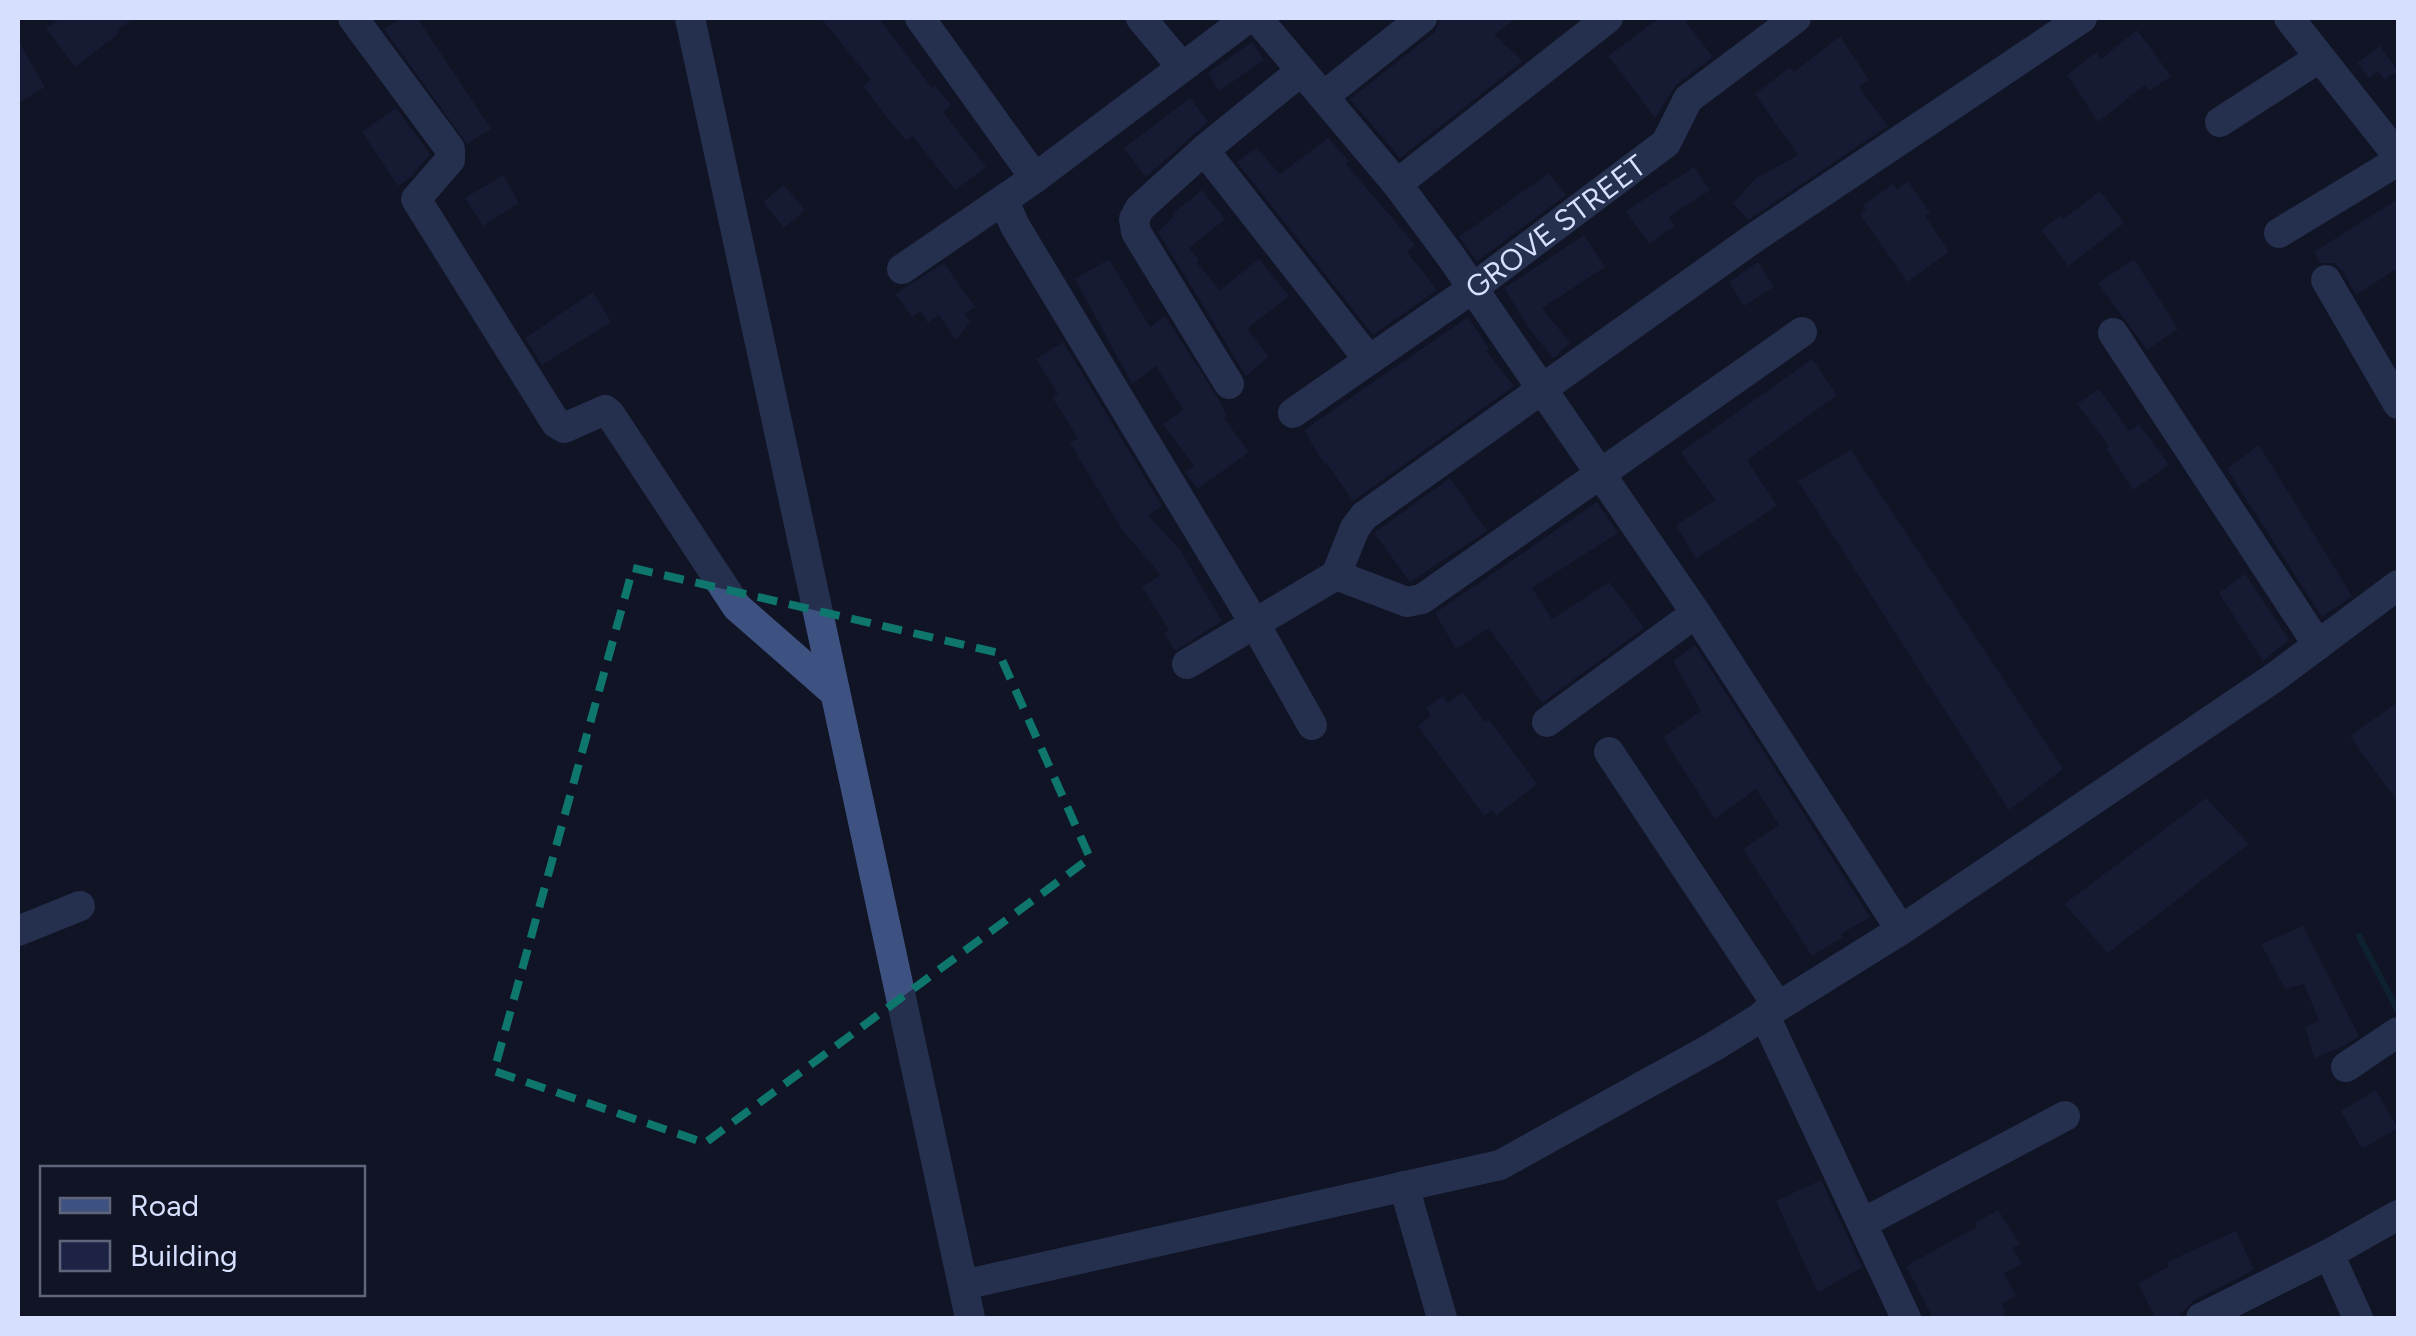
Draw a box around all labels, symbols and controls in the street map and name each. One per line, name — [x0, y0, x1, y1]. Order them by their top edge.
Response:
street label: GROVE STREET — [1458, 146, 1653, 306]
legend — [40, 1166, 365, 1296]
text: Road — [130, 1187, 199, 1224]
text: Building — [130, 1237, 238, 1274]

